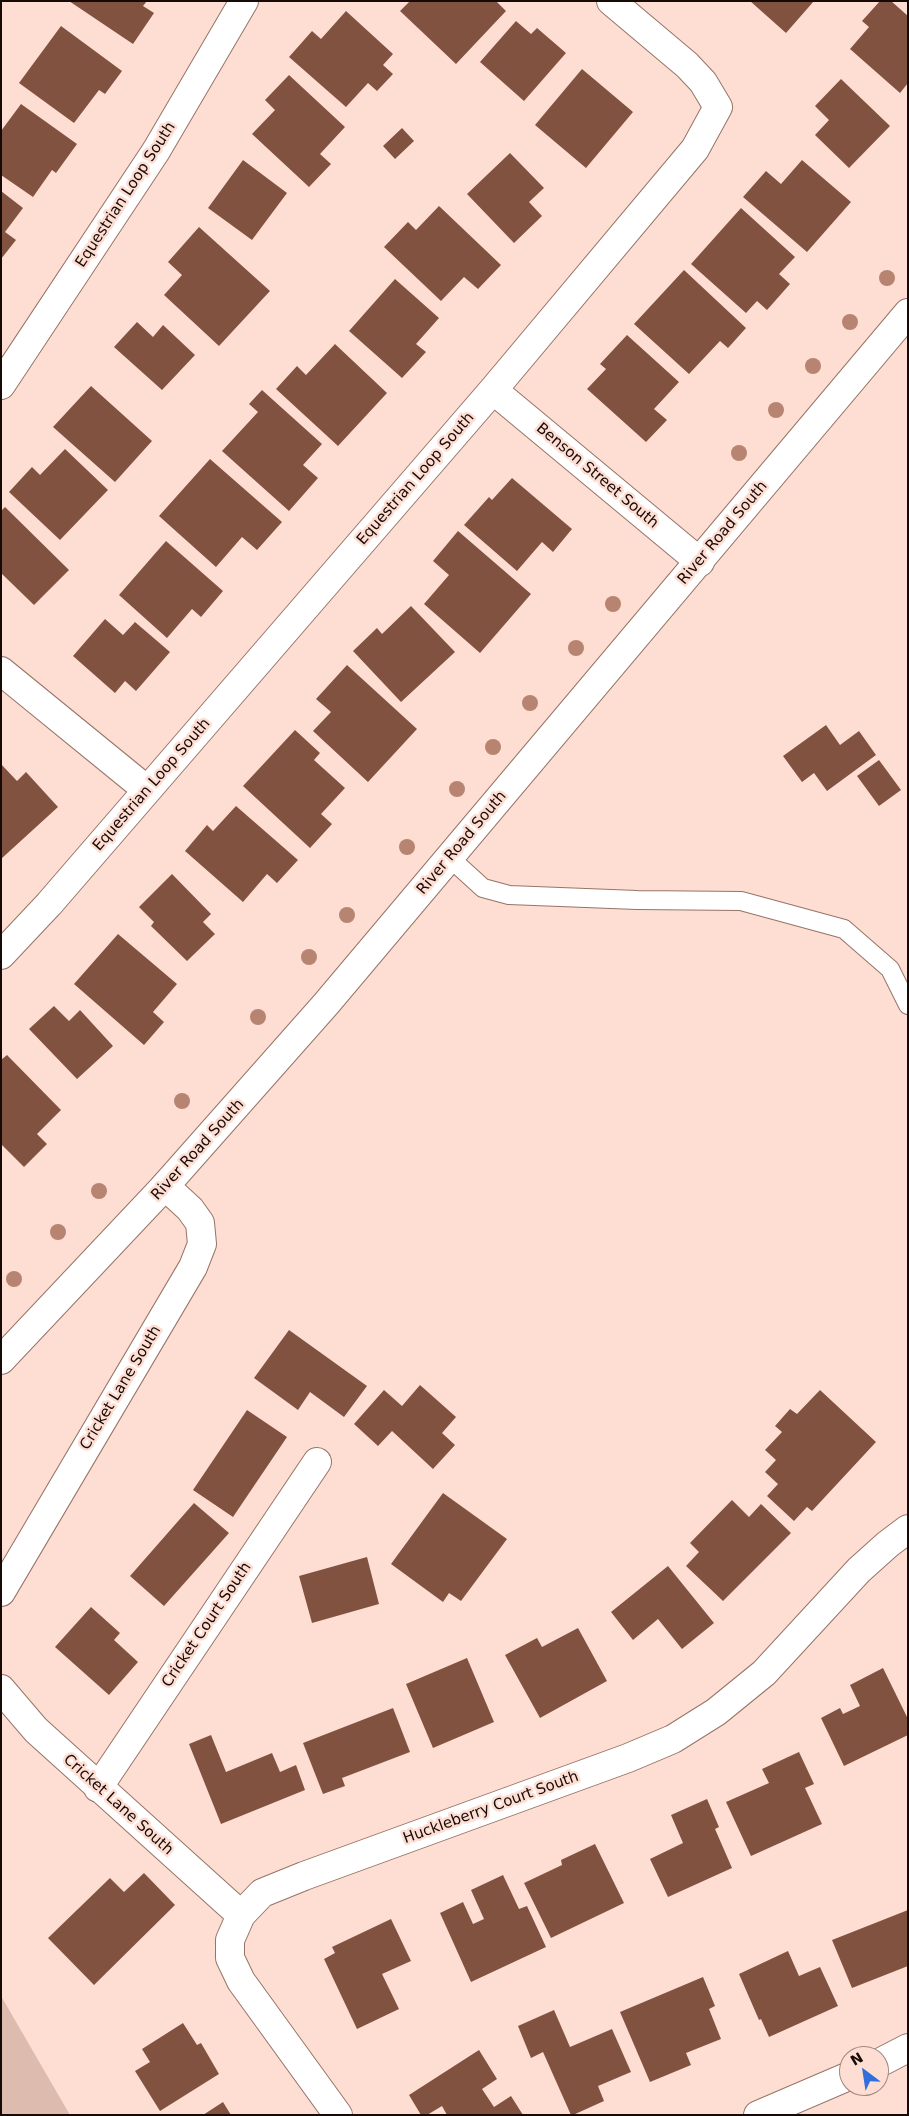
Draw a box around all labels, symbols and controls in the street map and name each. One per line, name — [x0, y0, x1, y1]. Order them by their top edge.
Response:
street label: Equestrian Loop South — [72, 119, 180, 271]
street label: Equestrian Loop South — [354, 409, 478, 549]
street label: Benson Street South — [532, 420, 662, 532]
street label: River Road South — [674, 478, 772, 588]
street label: Equestrian Loop South — [90, 715, 214, 855]
street label: River Road South — [413, 788, 511, 898]
street label: River Road South — [148, 1096, 248, 1204]
street label: Cricket Lane South — [77, 1323, 165, 1453]
street label: Cricket Court South — [159, 1559, 255, 1691]
street label: Cricket Lane South — [59, 1751, 177, 1859]
street label: Huckleberry Court South — [401, 1768, 581, 1848]
north arrow — [839, 2046, 889, 2096]
text: N — [848, 2049, 866, 2069]

